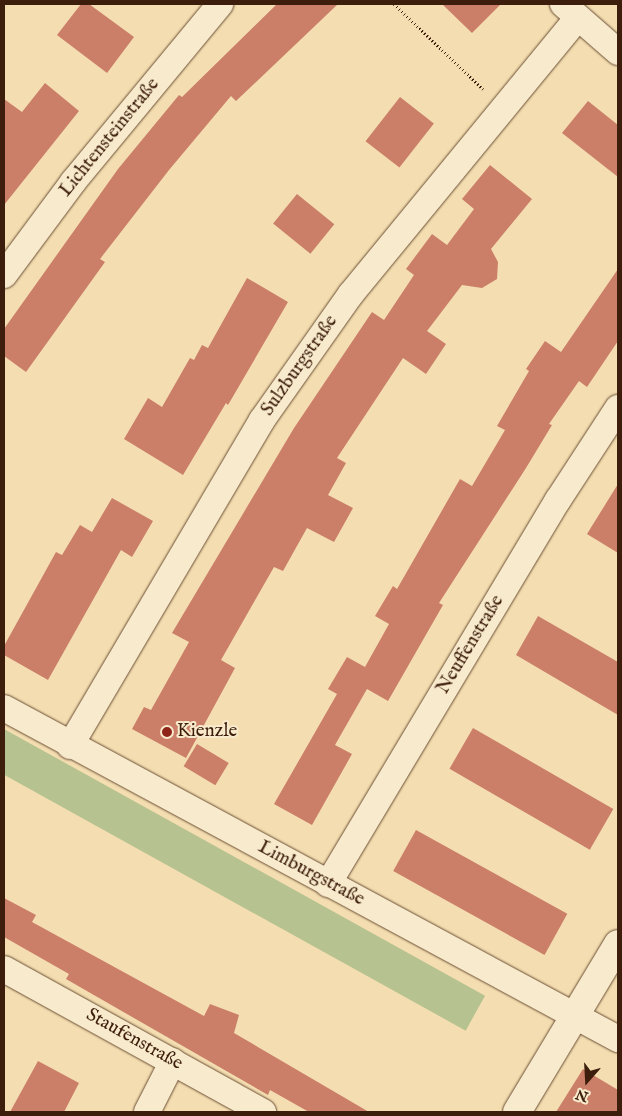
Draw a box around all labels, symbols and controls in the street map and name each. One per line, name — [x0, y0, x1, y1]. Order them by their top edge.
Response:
street label: Lichtensteinstraße — [55, 74, 165, 202]
street label: Sulzburgstraße — [257, 311, 343, 421]
street label: Neuffenstraße — [432, 591, 510, 699]
place label: Kienzle — [177, 721, 237, 743]
marker: Kienzle — [161, 726, 173, 738]
street label: Limburgstraße — [254, 836, 368, 912]
street label: Staufenstraße — [82, 1004, 186, 1076]
north arrow — [562, 1056, 612, 1106]
text: N — [573, 1085, 591, 1106]

